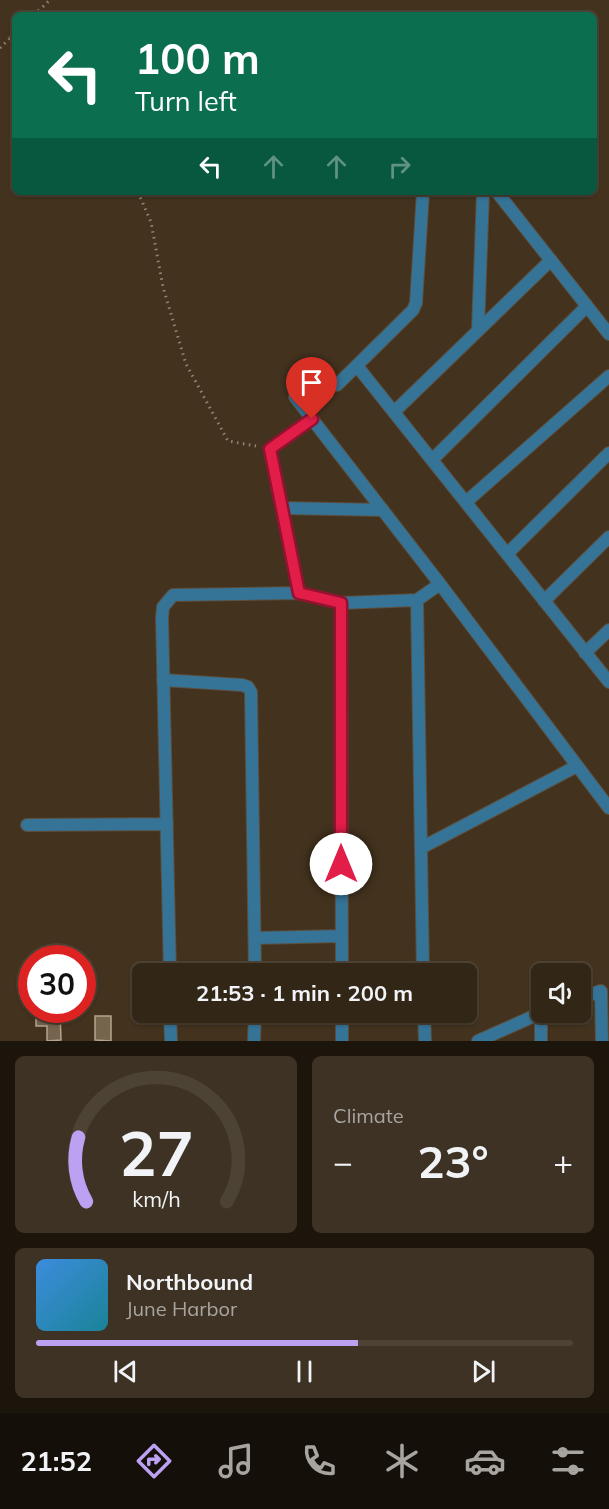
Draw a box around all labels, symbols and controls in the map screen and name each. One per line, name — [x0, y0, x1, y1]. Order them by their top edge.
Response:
text: 100 m — [135, 32, 260, 85]
icon: left — [36, 36, 114, 114]
text: Turn left — [135, 84, 237, 118]
icon: left — [194, 150, 227, 183]
icon: ahead — [257, 150, 290, 183]
icon: ahead — [320, 150, 353, 183]
icon: right — [383, 150, 416, 183]
pin — [286, 357, 337, 419]
icon: arrive — [295, 366, 328, 399]
position arrow — [309, 832, 373, 896]
speed limit sign: 30 — [18, 945, 96, 1023]
map controls — [531, 963, 591, 1023]
button: sound — [531, 963, 591, 1023]
text: 21:53 · 1 min · 200 m — [196, 979, 413, 1007]
text: Climate — [333, 1103, 404, 1128]
text: 27 — [119, 1113, 193, 1192]
text: 23° — [417, 1133, 489, 1189]
text: − — [333, 1141, 353, 1182]
text: + — [553, 1141, 573, 1182]
text: km/h — [132, 1185, 180, 1212]
text: Northbound — [126, 1268, 253, 1296]
text: June Harbor — [126, 1296, 237, 1321]
icon: previous — [109, 1355, 142, 1388]
icon: pause — [288, 1355, 321, 1388]
icon: next — [467, 1355, 500, 1388]
icon: directions — [133, 1440, 175, 1482]
icon: music — [215, 1440, 257, 1482]
icon: phone — [298, 1440, 340, 1482]
icon: climate — [381, 1440, 423, 1482]
icon: car — [464, 1440, 506, 1482]
icon: filters — [547, 1440, 589, 1482]
text: 21:52 — [20, 1444, 92, 1478]

